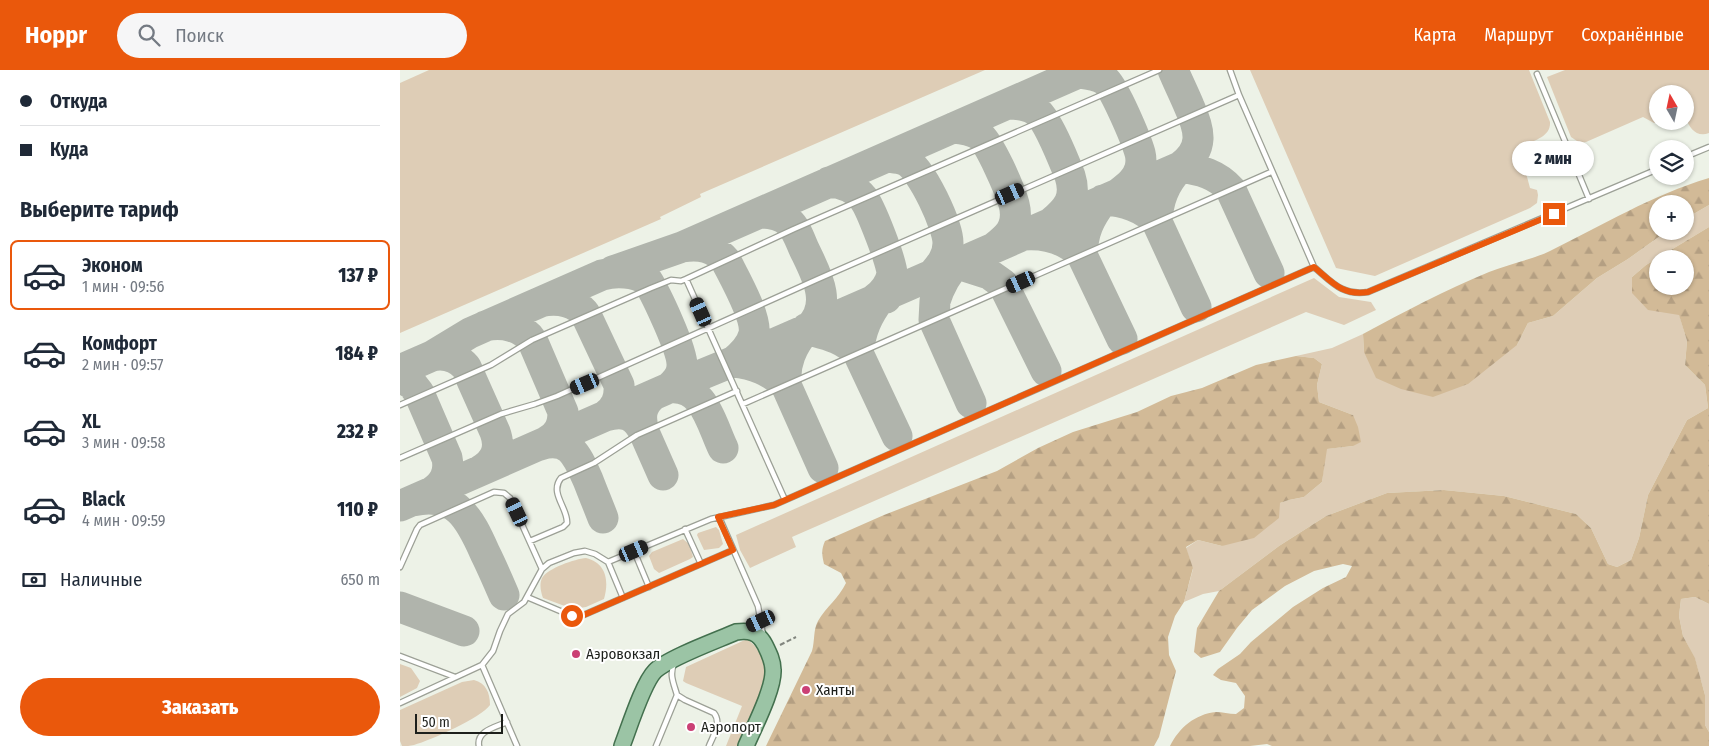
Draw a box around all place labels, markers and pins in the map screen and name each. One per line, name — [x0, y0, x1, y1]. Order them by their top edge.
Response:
place label: Аэровокзал — [586, 645, 660, 663]
marker: Аэровокзал — [570, 648, 582, 660]
place label: Ханты — [816, 681, 855, 699]
marker: Ханты — [800, 684, 812, 696]
place label: Аэропорт — [701, 718, 762, 736]
marker: Аэропорт — [685, 721, 697, 733]

